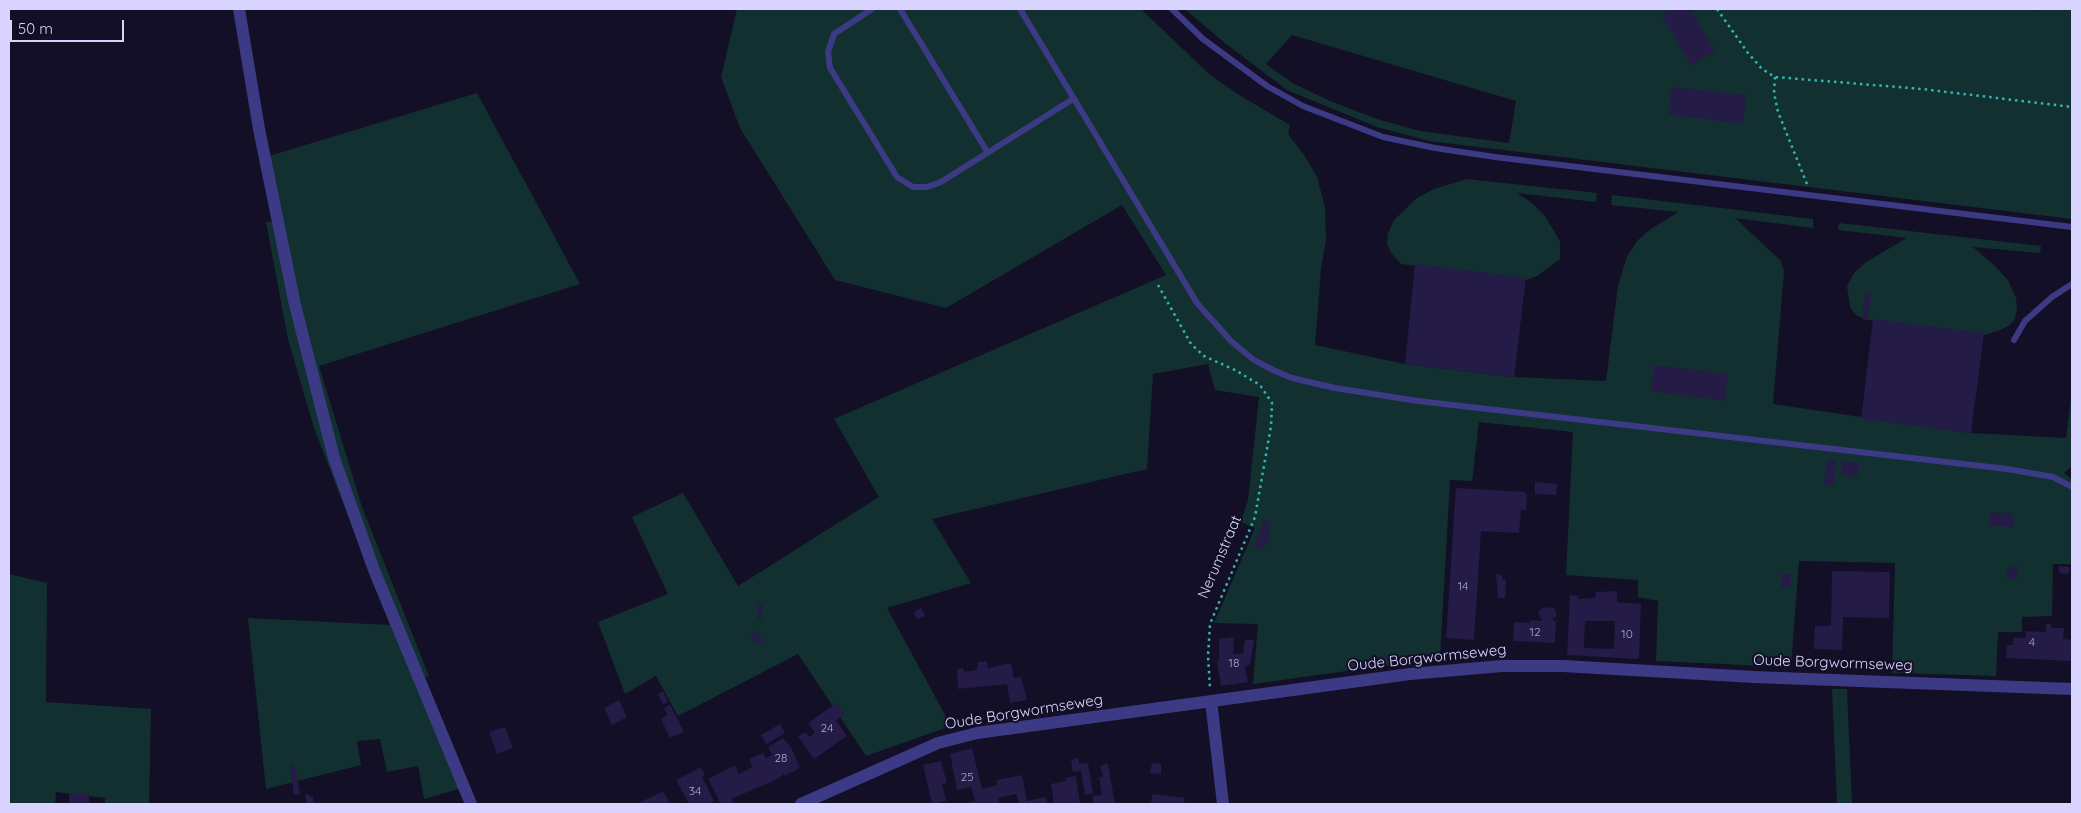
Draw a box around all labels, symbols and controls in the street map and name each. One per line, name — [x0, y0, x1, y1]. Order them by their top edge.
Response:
scale bar — [12, 10, 126, 42]
text: 50 m — [18, 19, 53, 38]
street label: Nerumstraat — [1194, 513, 1246, 601]
house number: 14 — [1458, 579, 1468, 593]
house number: 12 — [1529, 625, 1541, 639]
house number: 10 — [1621, 627, 1633, 641]
house number: 4 — [2029, 635, 2035, 649]
street label: Oude Borgwormseweg — [1347, 641, 1507, 675]
street label: Oude Borgwormseweg — [1753, 651, 1913, 675]
house number: 18 — [1229, 656, 1239, 670]
street label: Oude Borgwormseweg — [944, 691, 1104, 733]
house number: 24 — [821, 721, 833, 735]
house number: 28 — [774, 751, 788, 765]
house number: 25 — [960, 770, 974, 784]
house number: 34 — [689, 784, 701, 798]

